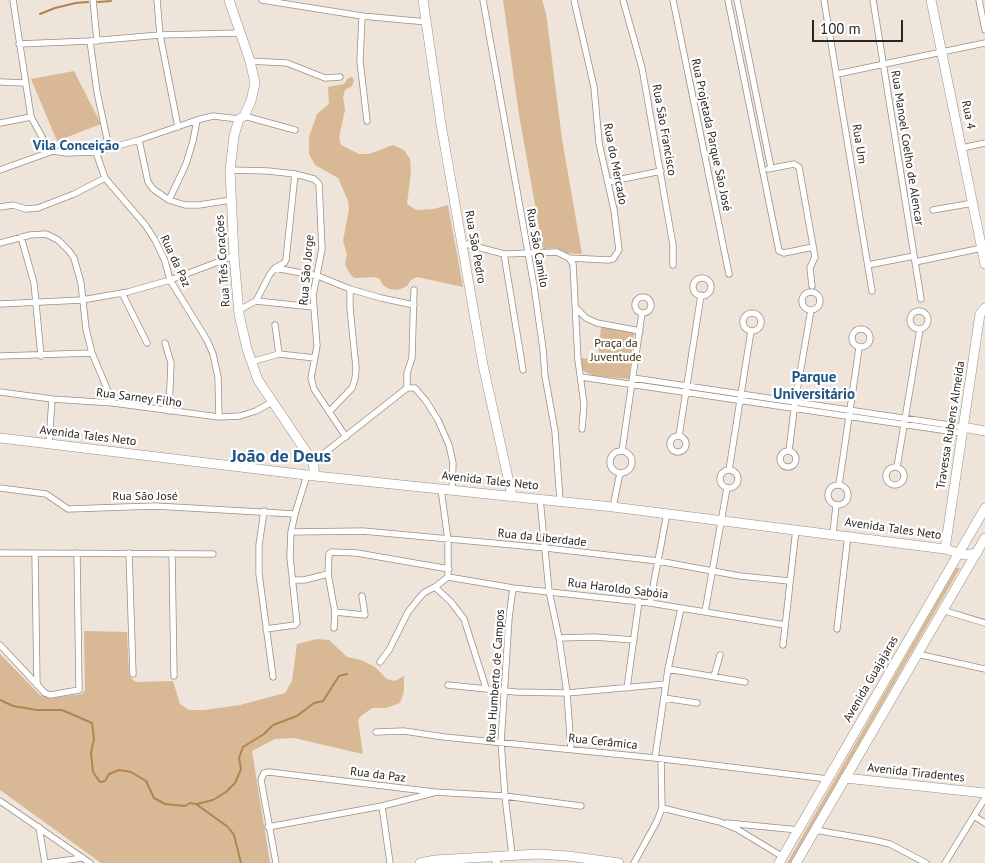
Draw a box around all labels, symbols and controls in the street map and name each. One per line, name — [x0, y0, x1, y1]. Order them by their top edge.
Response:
scale bar — [815, 10, 906, 42]
text: 100 m — [820, 19, 861, 38]
street label: Rua Projetada Parque São José — [688, 57, 734, 213]
street label: Rua Manoel Coelho de Alencar — [888, 69, 926, 227]
street label: Rua São Francisco — [649, 83, 679, 177]
street label: Rua 4 — [958, 99, 978, 131]
street label: Rua do Mercado — [600, 122, 630, 206]
street label: Rua Um — [849, 123, 869, 165]
district label: Vila Conceição — [33, 138, 119, 154]
street label: Rua São Camilo — [523, 207, 551, 289]
street label: Rua São Pedro — [461, 209, 489, 285]
street label: Rua Três Corações — [213, 215, 233, 307]
street label: Rua da Paz — [157, 233, 193, 289]
street label: Rua São Jorge — [297, 234, 317, 306]
park label: Praça da Juventude — [590, 337, 642, 365]
street label: Travessa Rubens Almeida — [934, 360, 968, 490]
district label: Parque Universitário — [773, 369, 855, 404]
street label: Rua Sarney Filho — [95, 386, 183, 410]
street label: Avenida Tales Neto — [39, 423, 137, 449]
district label: João de Deus — [231, 446, 331, 468]
street label: Avenida Tales Neto — [441, 469, 539, 493]
street label: Rua São José — [112, 490, 178, 504]
street label: Avenida Tales Neto — [844, 515, 942, 543]
street label: Rua da Liberdade — [497, 526, 587, 550]
street label: Rua Haroldo Sabóia — [567, 576, 669, 602]
street label: Rua Humberto de Campos — [484, 609, 508, 743]
street label: Avenida Guajajaras — [841, 633, 901, 725]
street label: Rua Cerâmica — [568, 731, 638, 753]
street label: Avenida Tiradentes — [867, 761, 965, 785]
street label: Rua da Paz — [349, 764, 407, 786]

